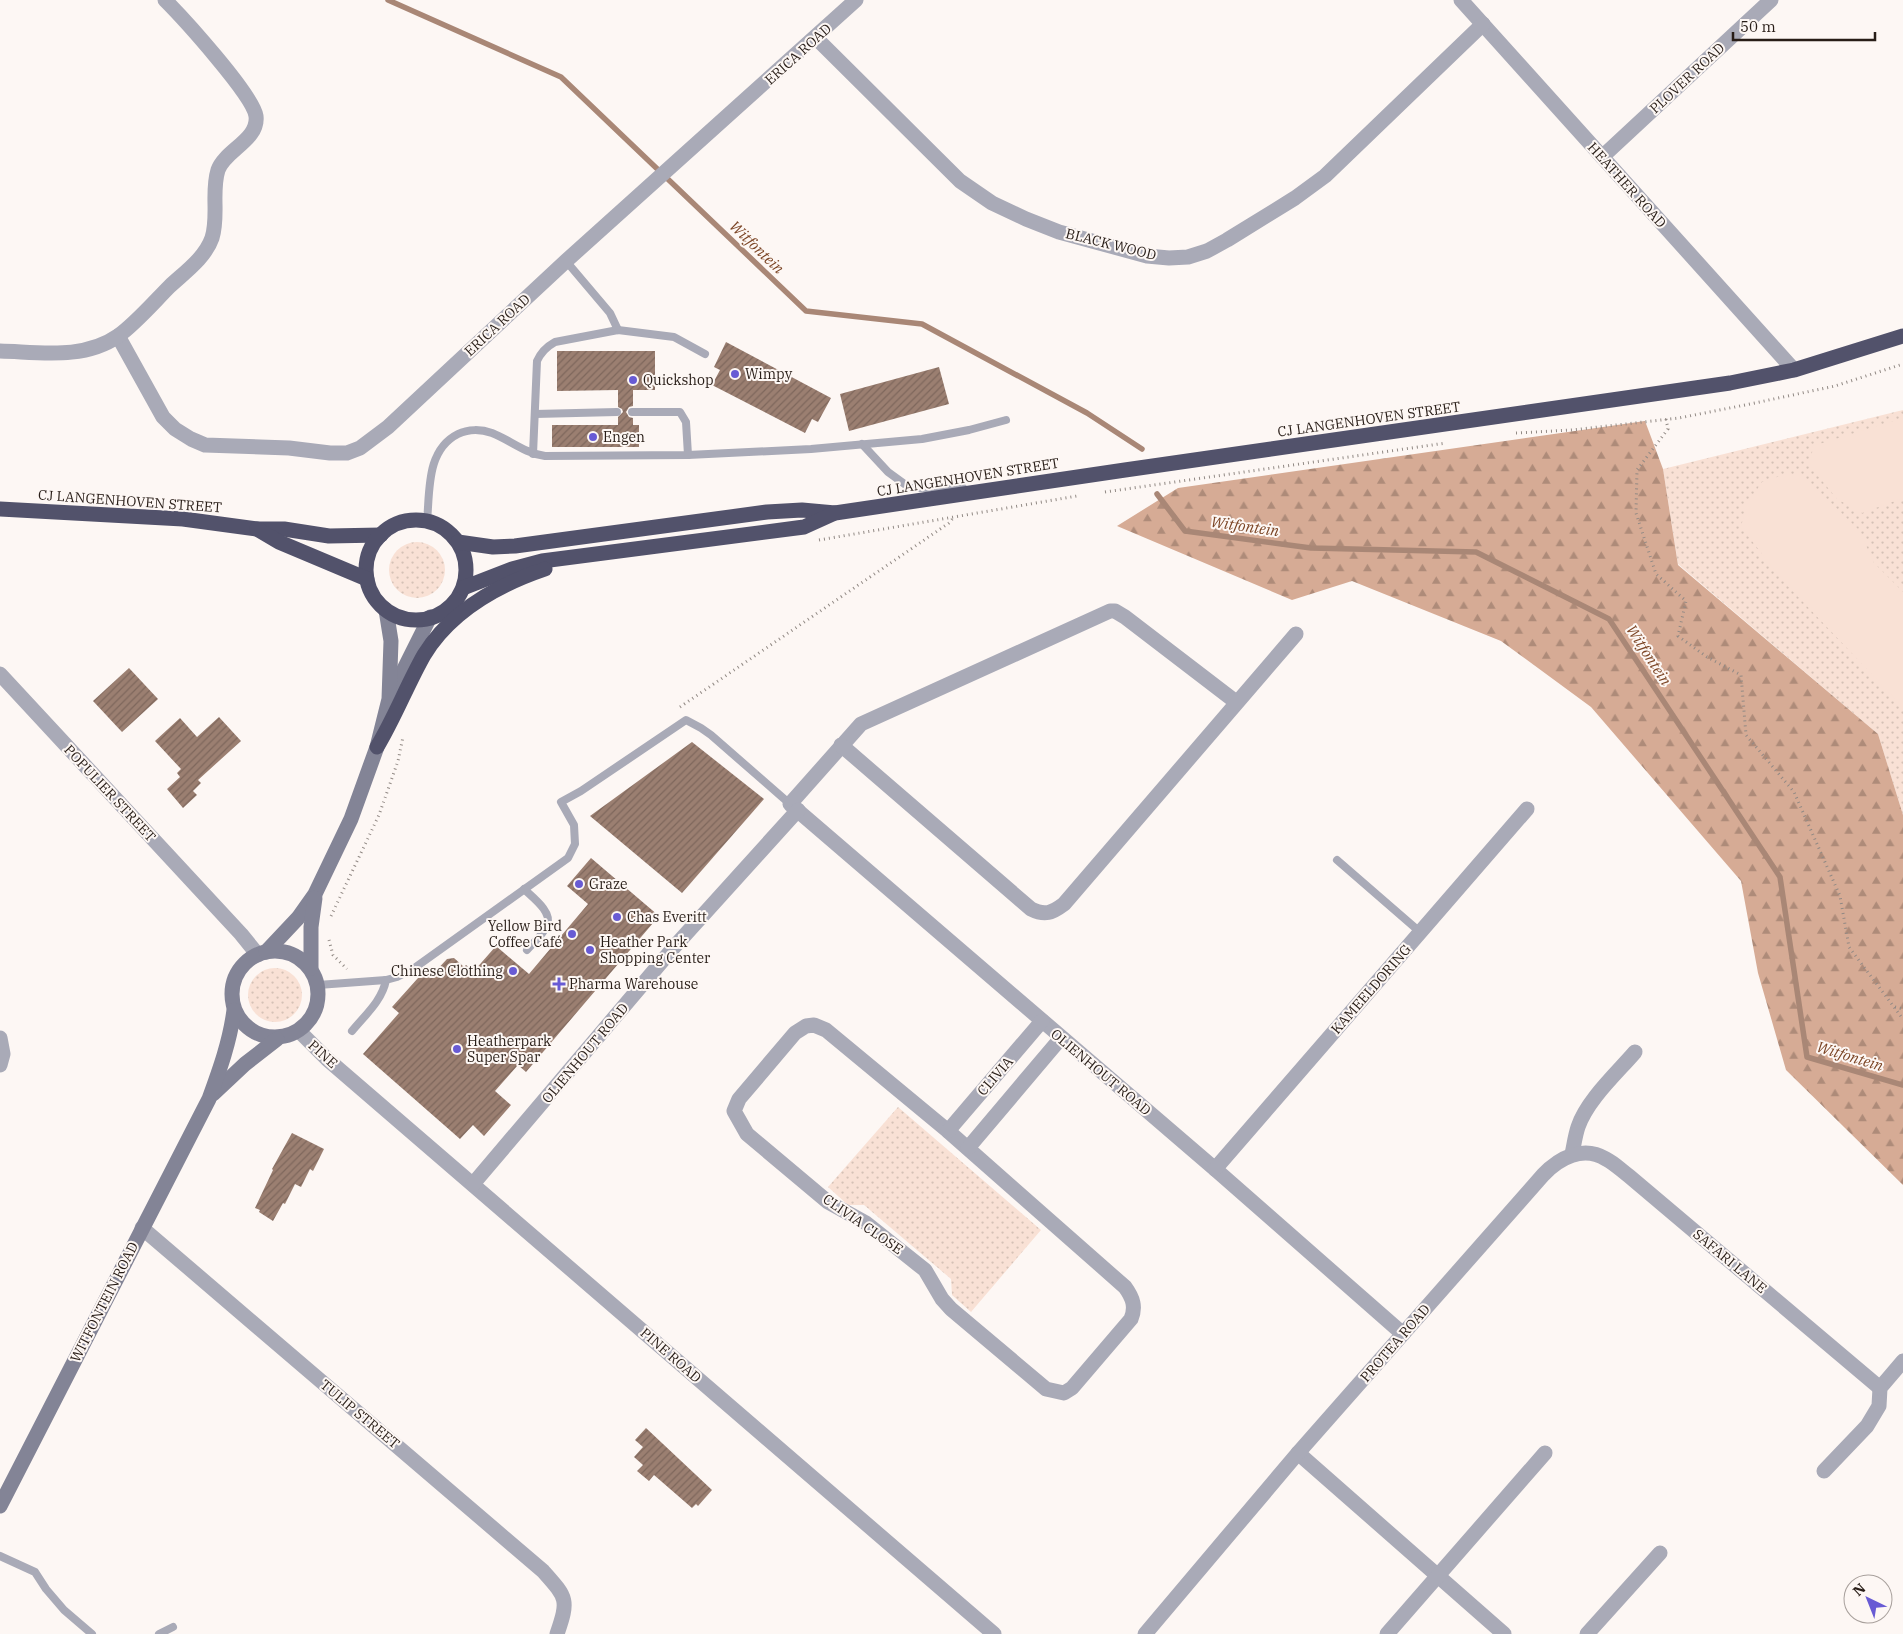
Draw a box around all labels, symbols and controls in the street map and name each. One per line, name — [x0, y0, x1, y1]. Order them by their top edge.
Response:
scale bar — [1733, 10, 1876, 42]
text: 50 m — [1740, 17, 1776, 36]
street label: ERICA ROAD — [761, 19, 835, 89]
street label: PLOVER ROAD — [1646, 39, 1728, 117]
street label: HEATHER ROAD — [1584, 138, 1670, 232]
water label: Witfontein — [726, 216, 789, 278]
street label: BLACK WOOD — [1064, 224, 1158, 264]
street label: ERICA ROAD — [460, 290, 534, 360]
place label: Wimpy — [745, 365, 793, 383]
marker: Wimpy — [729, 368, 741, 380]
place label: Quickshop — [643, 371, 714, 389]
marker: Quickshop — [627, 374, 639, 386]
street label: CJ LANGENHOVEN STREET — [1276, 397, 1462, 441]
place label: Engen — [603, 428, 645, 446]
marker: Engen — [587, 431, 599, 443]
street label: CJ LANGENHOVEN STREET — [876, 454, 1060, 500]
street label: CJ LANGENHOVEN STREET — [37, 486, 223, 516]
water label: Witfontein — [1210, 512, 1281, 540]
water label: Witfontein — [1622, 621, 1676, 689]
street label: POPULIER STREET — [60, 741, 160, 845]
place label: Graze — [589, 875, 627, 893]
marker: Graze — [573, 878, 585, 890]
place label: Chas Everitt — [627, 908, 707, 926]
marker: Chas Everitt — [611, 911, 623, 923]
place label: Yellow Bird Coffee Café — [488, 917, 562, 951]
marker: Yellow Bird Coffee Café — [566, 928, 578, 940]
place label: Heather Park Shopping Center — [600, 933, 711, 967]
street label: KAMEELDORING — [1327, 940, 1415, 1038]
marker: Heather Park Shopping Center — [584, 944, 596, 956]
place label: Chinese Clothing — [391, 962, 503, 980]
marker: Chinese Clothing — [507, 965, 519, 977]
place label: Pharma Warehouse — [569, 975, 698, 993]
marker: Pharma Warehouse — [553, 978, 565, 990]
street label: OLIENHOUT ROAD — [538, 999, 632, 1107]
street label: OLIENHOUT ROAD — [1047, 1025, 1155, 1119]
place label: Heatherpark Super Spar — [467, 1032, 552, 1066]
street label: PINE — [305, 1036, 341, 1072]
water label: Witfontein — [1814, 1037, 1886, 1075]
marker: Heatherpark Super Spar — [451, 1043, 463, 1055]
street label: CLIVIA — [973, 1052, 1017, 1099]
street label: CLIVIA CLOSE — [819, 1190, 907, 1258]
street label: SAFARI LANE — [1689, 1225, 1771, 1297]
street label: WITFONTEIN ROAD — [66, 1239, 142, 1365]
street label: PROTEA ROAD — [1356, 1300, 1434, 1386]
street label: PINE ROAD — [637, 1324, 705, 1387]
street label: TULIP STREET — [317, 1376, 403, 1452]
north arrow — [1843, 1574, 1893, 1624]
text: N — [1849, 1579, 1869, 1600]

